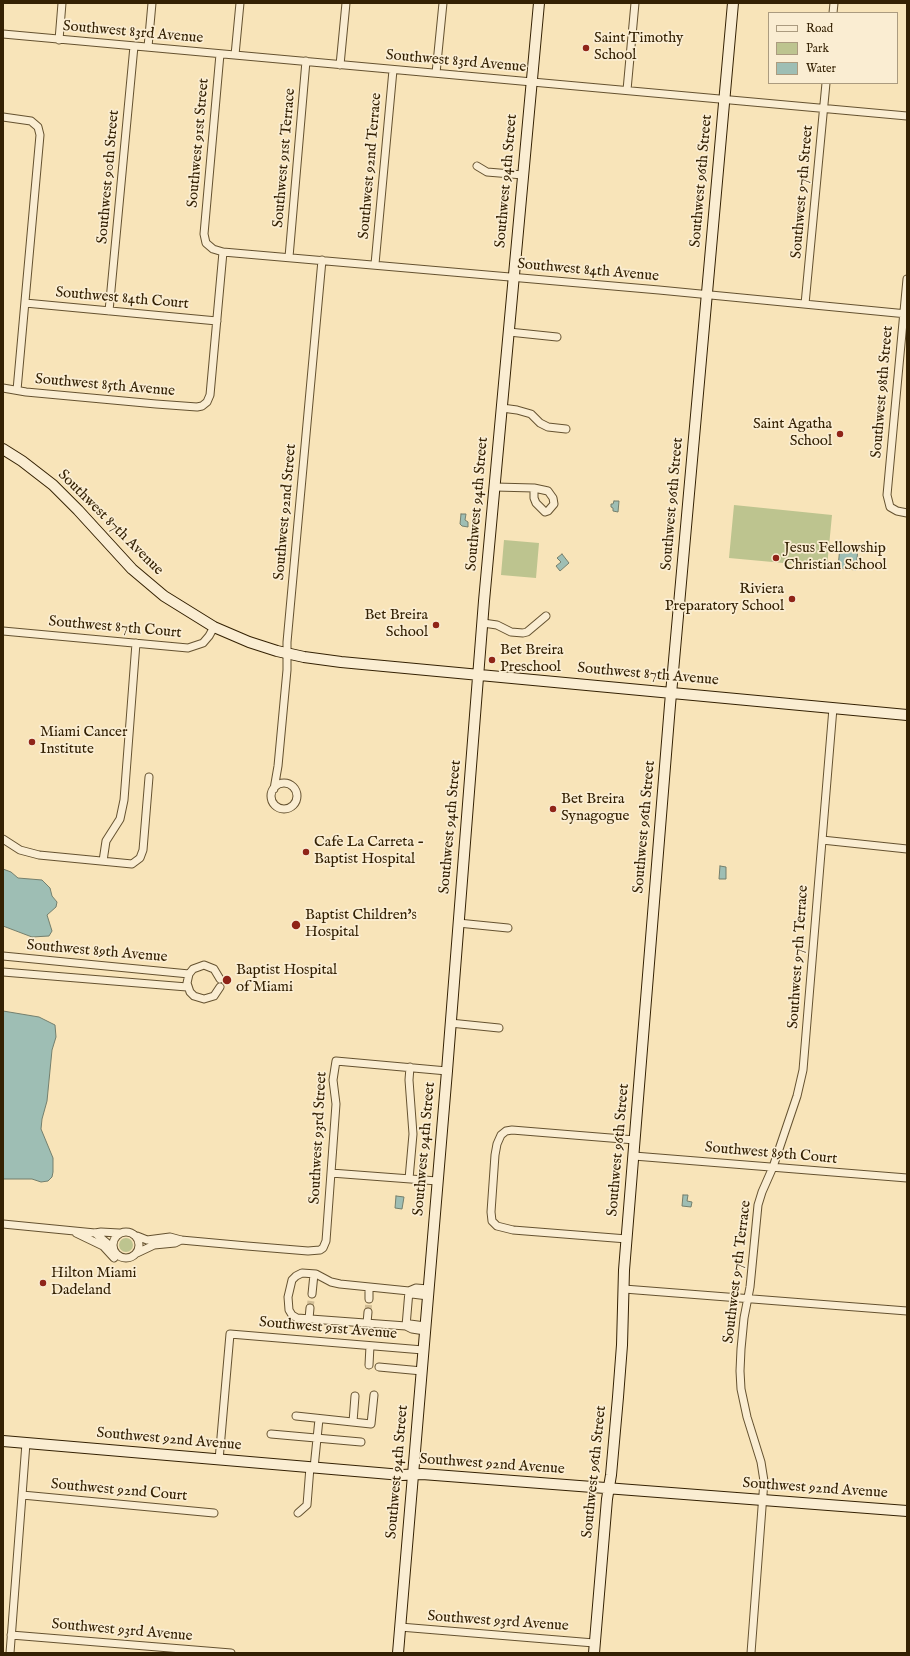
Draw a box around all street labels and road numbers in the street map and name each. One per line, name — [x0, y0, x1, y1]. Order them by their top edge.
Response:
street label: Southwest 83rd Avenue — [62, 18, 204, 48]
street label: Southwest 83rd Avenue — [385, 47, 527, 77]
street label: Southwest 91st Street — [184, 78, 214, 208]
street label: Southwest 91st Terrace — [270, 88, 300, 228]
street label: Southwest 92nd Terrace — [356, 92, 386, 240]
street label: Southwest 90th Street — [94, 109, 124, 245]
street label: Southwest 94th Street — [492, 113, 522, 249]
street label: Southwest 96th Street — [687, 114, 717, 248]
street label: Southwest 97th Street — [788, 124, 818, 260]
street label: Southwest 84th Avenue — [516, 256, 660, 286]
street label: Southwest 84th Court — [55, 284, 189, 314]
street label: Southwest 98th Street — [868, 325, 898, 459]
street label: Southwest 85th Avenue — [34, 371, 176, 401]
street label: Southwest 94th Street — [463, 436, 493, 572]
street label: Southwest 96th Street — [658, 437, 688, 571]
street label: Southwest 92nd Street — [271, 443, 301, 581]
street label: Southwest 87th Avenue — [53, 466, 167, 580]
street label: Southwest 87th Court — [48, 613, 182, 643]
street label: Southwest 87th Avenue — [577, 660, 719, 690]
street label: Southwest 94th Street — [436, 759, 466, 895]
street label: Southwest 96th Street — [630, 760, 660, 894]
street label: Southwest 97th Terrace — [785, 885, 813, 1029]
street label: Southwest 89th Avenue — [26, 937, 168, 967]
street label: Southwest 93rd Street — [307, 1071, 331, 1205]
street label: Southwest 94th Street — [410, 1081, 440, 1217]
street label: Southwest 96th Street — [604, 1083, 634, 1217]
street label: Southwest 89th Court — [704, 1139, 838, 1169]
street label: Southwest 97th Terrace — [720, 1199, 756, 1345]
street label: Southwest 91st Avenue — [258, 1314, 398, 1344]
street label: Southwest 94th Street — [383, 1404, 413, 1540]
street label: Southwest 96th Street — [579, 1405, 611, 1539]
street label: Southwest 92nd Avenue — [96, 1425, 242, 1455]
street label: Southwest 92nd Avenue — [419, 1451, 565, 1479]
street label: Southwest 92nd Avenue — [742, 1475, 888, 1503]
street label: Southwest 92nd Court — [50, 1476, 188, 1506]
street label: Southwest 93rd Avenue — [427, 1608, 569, 1636]
street label: Southwest 93rd Avenue — [51, 1616, 193, 1646]

